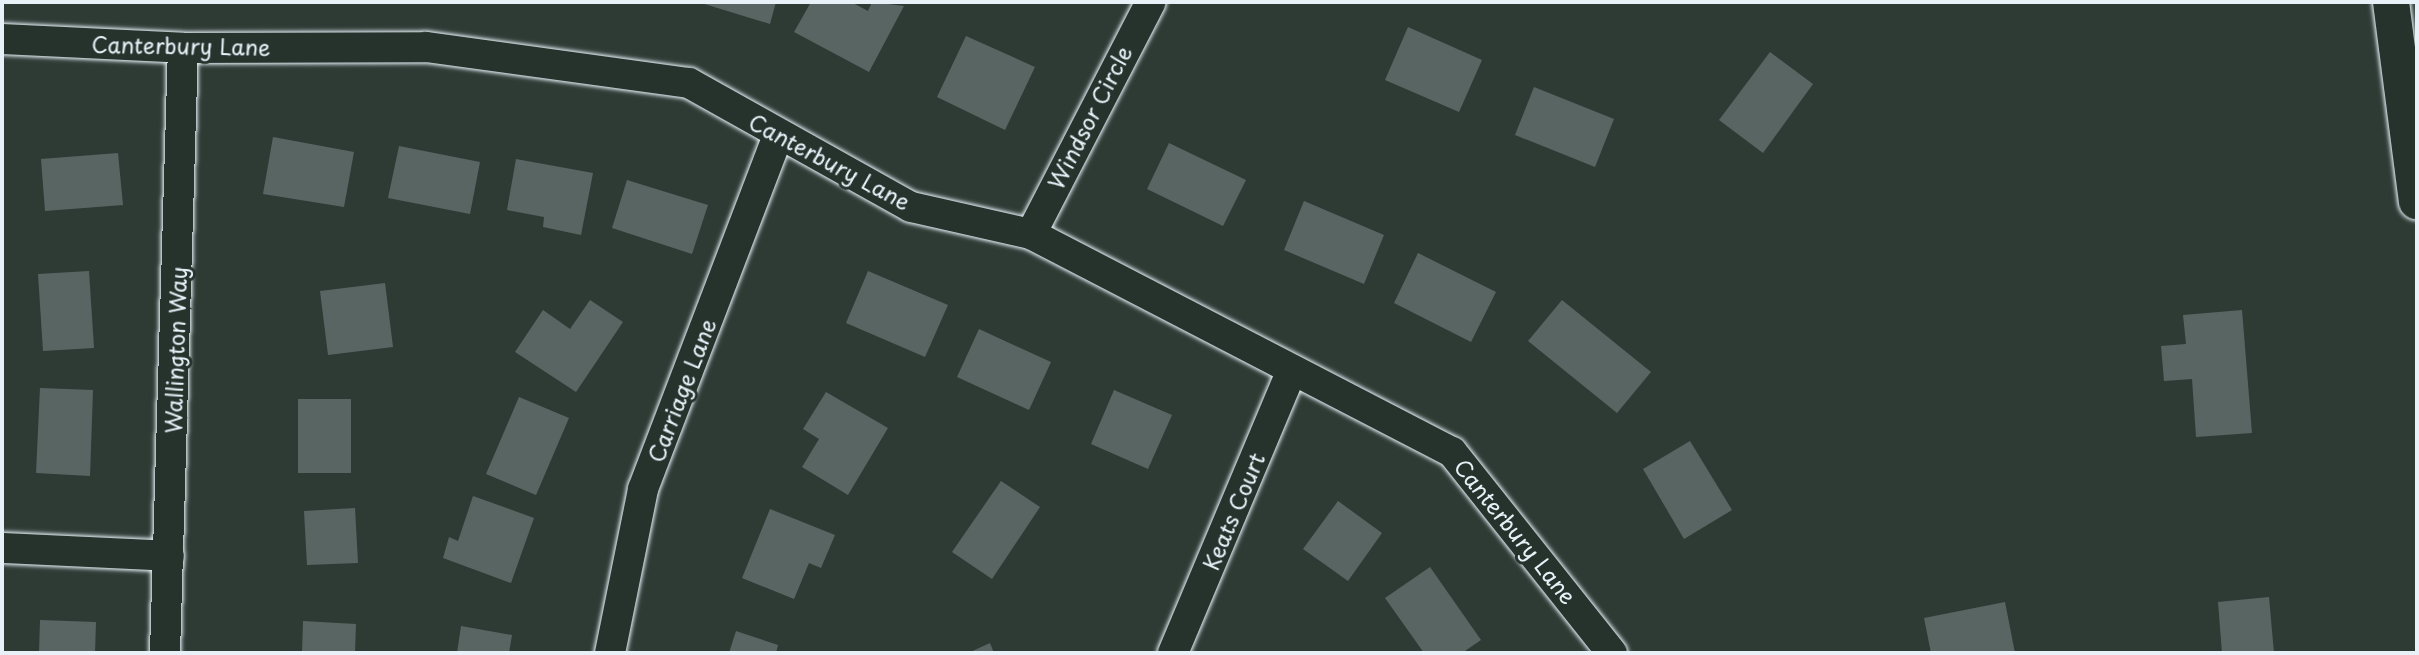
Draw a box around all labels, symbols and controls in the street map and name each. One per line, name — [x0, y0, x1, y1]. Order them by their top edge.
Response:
street label: Canterbury Lane — [91, 30, 271, 60]
street label: Windsor Circle — [1041, 40, 1137, 194]
street label: Canterbury Lane — [745, 107, 915, 215]
street label: Wallington Way — [159, 266, 191, 434]
street label: Carriage Lane — [642, 315, 720, 465]
street label: Keats Court — [1196, 448, 1270, 574]
street label: Canterbury Lane — [1449, 453, 1583, 609]

